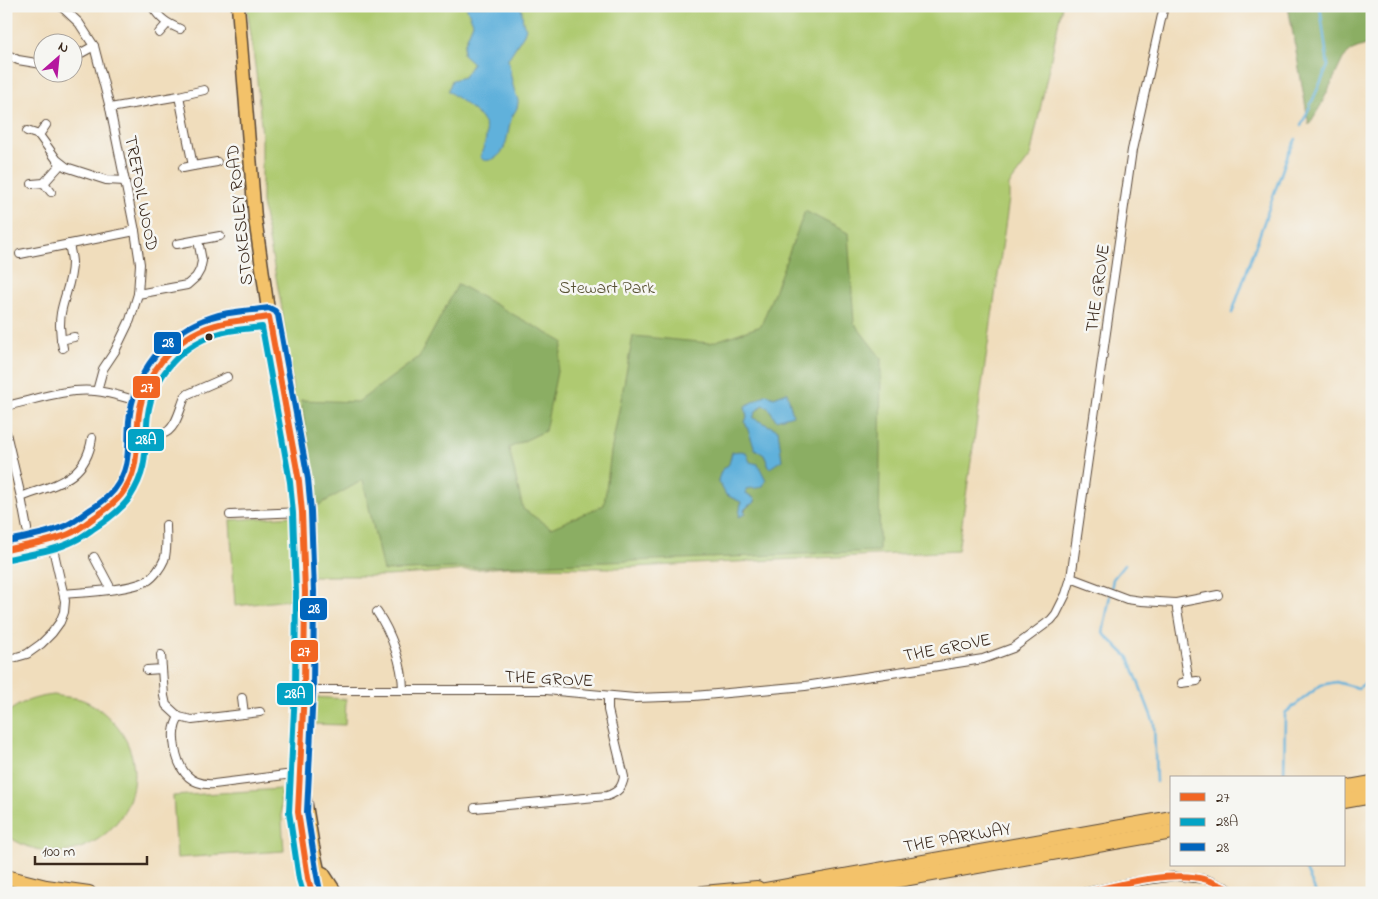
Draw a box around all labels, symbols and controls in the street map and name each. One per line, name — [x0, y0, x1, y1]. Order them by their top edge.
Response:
north arrow — [32, 32, 82, 82]
text: N — [54, 36, 72, 59]
street label: TREFOIL WOOD — [116, 134, 164, 253]
street label: STOKESLEY ROAD — [221, 143, 261, 287]
street label: THE GROVE — [1080, 242, 1118, 334]
park label: Stewart Park — [559, 276, 655, 302]
line badge: 28 — [153, 331, 182, 355]
unlabelled marker — [204, 332, 214, 342]
text: 28 — [161, 333, 175, 354]
line badge: 27 — [132, 375, 161, 399]
text: 27 — [140, 378, 154, 399]
line badge: 28A — [127, 428, 165, 452]
text: 28A — [135, 430, 157, 451]
line badge: 28 — [299, 597, 328, 621]
text: 28 — [307, 599, 321, 620]
street label: THE GROVE — [901, 628, 994, 670]
line badge: 27 — [290, 639, 319, 663]
text: 27 — [297, 642, 311, 663]
street label: THE GROVE — [504, 665, 594, 695]
line badge: 28A — [276, 682, 314, 706]
text: 28A — [284, 684, 306, 705]
legend — [1170, 776, 1346, 866]
text: 27 — [1216, 787, 1230, 809]
text: 28A — [1216, 811, 1238, 833]
street label: THE PARKWAY — [902, 817, 1014, 861]
scale bar — [35, 834, 148, 866]
text: 28 — [1216, 837, 1229, 859]
text: 100 m — [42, 841, 75, 863]

